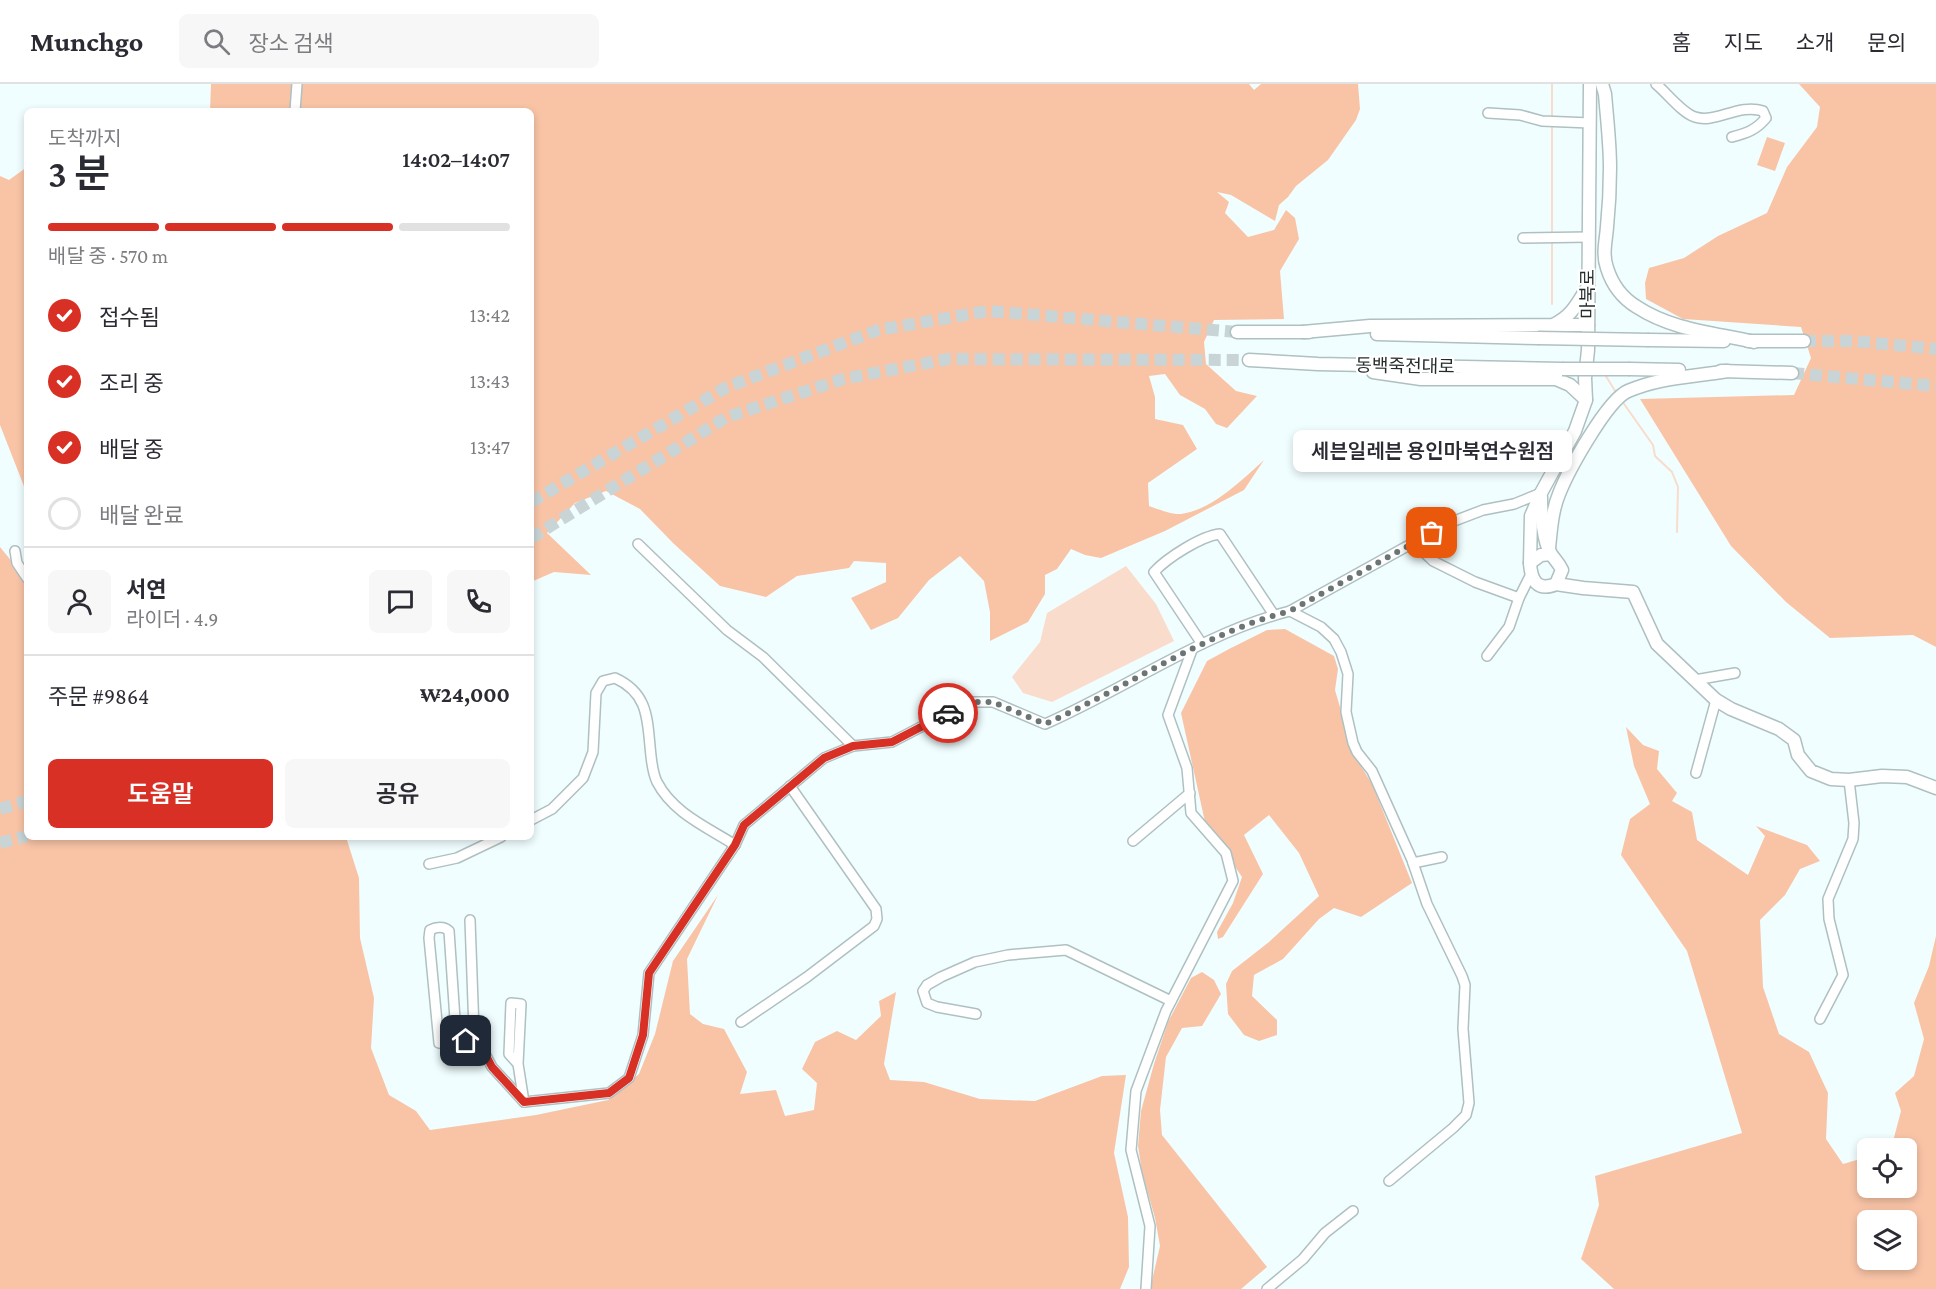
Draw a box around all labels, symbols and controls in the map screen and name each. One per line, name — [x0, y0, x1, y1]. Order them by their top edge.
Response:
search box — [179, 14, 599, 68]
icon: search — [200, 25, 233, 58]
text: Munchgo — [30, 26, 143, 57]
text: 장소 검색 — [248, 31, 333, 56]
text: 홈 — [1672, 31, 1691, 55]
text: 지도 — [1724, 31, 1763, 55]
text: 소개 — [1796, 31, 1834, 55]
text: 문의 — [1867, 31, 1906, 55]
text: 도착까지 — [48, 127, 122, 149]
text: 14:02–14:07 — [402, 147, 510, 172]
text: 3 분 — [48, 152, 110, 195]
text: 배달 중 · 570 m — [48, 245, 168, 267]
street label: 마북로 — [1578, 269, 1598, 319]
icon: check — [48, 299, 81, 332]
text: 13:42 — [470, 304, 510, 326]
text: 접수됨 — [99, 305, 160, 330]
street label: 동백죽전대로 — [1355, 355, 1455, 377]
icon: check — [48, 365, 81, 398]
text: 13:43 — [470, 370, 510, 392]
text: 조리 중 — [99, 371, 164, 396]
icon: check — [48, 431, 81, 464]
callout: 세븐일레븐 용인마북연수원점 — [1292, 431, 1571, 473]
text: 13:47 — [470, 436, 510, 458]
text: 배달 중 — [99, 437, 164, 462]
text: 세븐일레븐 용인마북연수원점 — [1311, 440, 1554, 462]
text: 배달 완료 — [99, 503, 184, 528]
pin — [1406, 507, 1457, 558]
icon: bag — [1415, 516, 1448, 549]
button: person — [48, 570, 111, 633]
button: chat — [369, 570, 432, 633]
button: phone — [447, 570, 510, 633]
text: 서연 — [126, 577, 166, 602]
text: 라이더 · 4.9 — [126, 608, 218, 630]
text: ₩24,000 — [420, 682, 510, 707]
courier — [918, 683, 978, 743]
text: 주문 #9864 — [48, 684, 149, 709]
icon: car — [932, 697, 965, 730]
button: 도움말 — [48, 759, 273, 828]
button: 공유 — [285, 759, 510, 828]
pin — [440, 1015, 491, 1066]
icon: home — [449, 1024, 482, 1057]
map controls — [1857, 1138, 1917, 1270]
button: locate — [1857, 1138, 1917, 1198]
button: layers — [1857, 1210, 1917, 1270]

